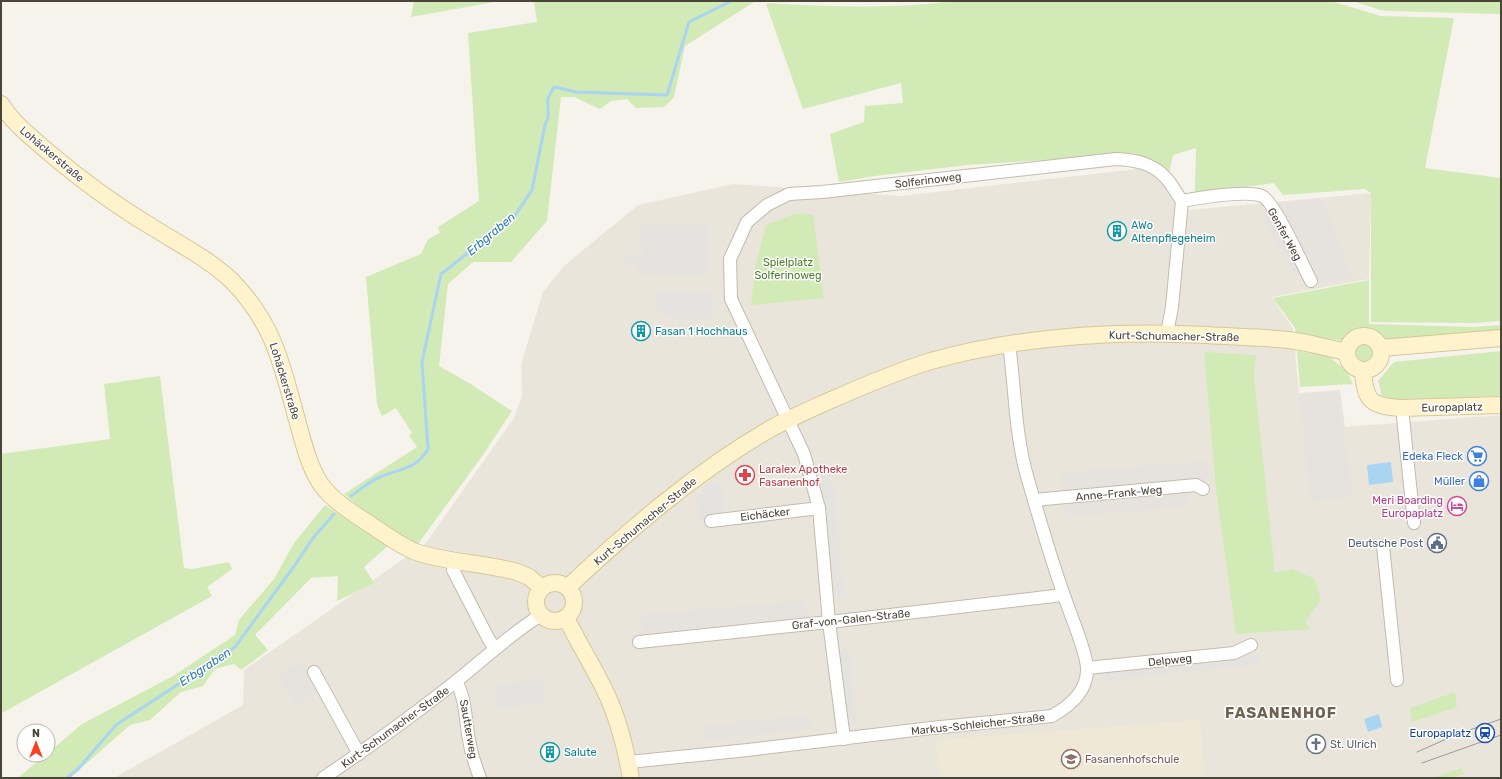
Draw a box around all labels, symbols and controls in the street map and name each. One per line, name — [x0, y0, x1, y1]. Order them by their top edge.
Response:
street label: Lohäckerstraße — [17, 124, 86, 185]
street label: Solferinoweg — [894, 170, 962, 191]
street label: Genfer Weg — [1265, 206, 1304, 263]
water label: Erbgraben — [464, 210, 518, 258]
place label: AWo Altenpflegeheim — [1131, 219, 1216, 245]
building icon: AWo Altenpflegeheim — [1106, 220, 1128, 242]
park label: Spielplatz Solferinoweg — [754, 256, 822, 282]
building icon: Fasan 1 Hochhaus — [630, 320, 652, 342]
place label: Fasan 1 Hochhaus — [655, 325, 748, 338]
street label: Kurt-Schumacher-Straße — [1109, 329, 1239, 344]
street label: Lohäckerstraße — [267, 341, 302, 421]
street label: Europaplatz — [1421, 400, 1483, 415]
supermarket icon: Edeka Fleck — [1466, 445, 1488, 467]
place label: Edeka Fleck — [1402, 450, 1463, 463]
place label: Laralex Apotheke Fasanenhof — [759, 463, 847, 489]
pharmacy icon: Laralex Apotheke Fasanenhof — [734, 464, 756, 486]
shop icon: Müller — [1468, 470, 1490, 492]
street label: Kurt-Schumacher-Straße — [591, 475, 699, 568]
place label: Müller — [1434, 475, 1466, 488]
street label: Anne-Frank-Weg — [1075, 483, 1163, 504]
place label: Meri Boarding Europaplatz — [1372, 494, 1443, 520]
hotel icon: Meri Boarding Europaplatz — [1446, 495, 1468, 517]
street label: Eichäcker — [739, 505, 791, 524]
public building icon: Deutsche Post — [1426, 532, 1448, 554]
place label: Deutsche Post — [1348, 537, 1424, 550]
street label: Graf-von-Galen-Straße — [791, 607, 911, 632]
water label: Erbgraben — [177, 645, 233, 689]
street label: Delpweg — [1147, 652, 1193, 669]
street label: Kurt-Schumacher-Straße — [339, 684, 452, 771]
street label: Sautterweg — [457, 698, 480, 760]
district label: FASANENHOF — [1225, 704, 1337, 722]
street label: Markus-Schleicher-Straße — [910, 711, 1046, 738]
station icon: Europaplatz — [1474, 722, 1496, 744]
north arrow — [16, 723, 56, 763]
text: N — [32, 727, 40, 740]
place label: Europaplatz — [1410, 727, 1471, 740]
church icon: St. Ulrich — [1305, 733, 1327, 755]
place label: St. Ulrich — [1330, 738, 1377, 751]
building icon: Salute — [539, 741, 561, 763]
place label: Salute — [564, 746, 597, 759]
school or university icon: Fasanenhofschule — [1060, 748, 1082, 770]
place label: Fasanenhofschule — [1085, 753, 1179, 766]

